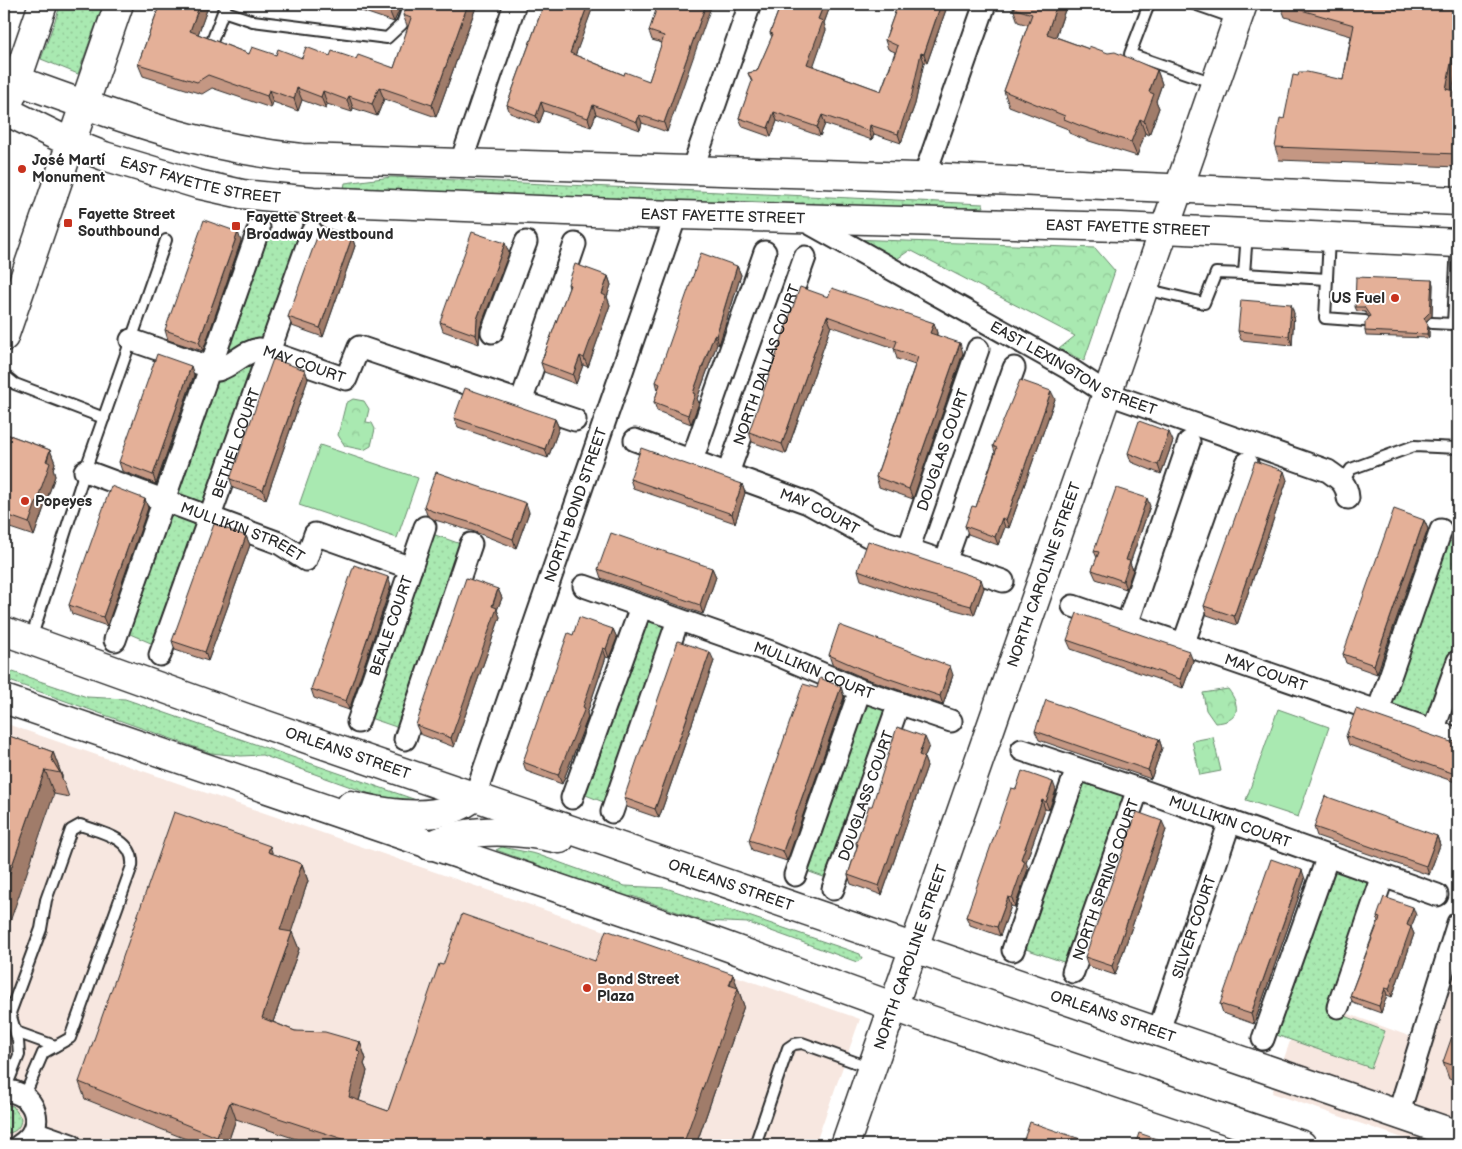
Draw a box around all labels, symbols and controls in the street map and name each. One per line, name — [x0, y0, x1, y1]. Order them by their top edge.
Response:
place label: José Martí Monument — [32, 151, 105, 187]
street label: EAST FAYETTE STREET — [118, 152, 282, 207]
marker: José Martí Monument — [16, 163, 28, 175]
street label: EAST FAYETTE STREET — [640, 204, 805, 228]
place label: Fayette Street Southbound — [78, 205, 175, 241]
place label: Fayette Street & Broadway Westbound — [246, 208, 393, 244]
street label: EAST FAYETTE STREET — [1045, 215, 1210, 241]
marker: Fayette Street Southbound — [62, 217, 74, 229]
marker: Fayette Street & Broadway Westbound — [230, 220, 242, 232]
street label: NORTH DALLAS COURT — [729, 282, 804, 448]
place label: US Fuel — [1331, 289, 1385, 308]
marker: US Fuel — [1389, 292, 1401, 304]
street label: EAST LEXINGTON STREET — [987, 317, 1159, 420]
street label: MAY COURT — [260, 341, 348, 388]
street label: BETHEL COURT — [208, 386, 265, 501]
street label: DOUGLAS COURT — [913, 386, 973, 514]
street label: NORTH BOND STREET — [540, 425, 611, 585]
street label: NORTH CAROLINE STREET — [1003, 480, 1085, 670]
street label: MAY COURT — [777, 484, 863, 539]
place label: Popeyes — [35, 492, 92, 511]
marker: Popeyes — [19, 495, 31, 507]
street label: MULLIKIN STREET — [178, 498, 308, 566]
street label: BEALE COURT — [365, 573, 417, 678]
street label: MULLIKIN COURT — [751, 637, 876, 704]
street label: MAY COURT — [1222, 650, 1310, 696]
street label: ORLEANS STREET — [283, 723, 413, 783]
street label: DOUGLASS COURT — [834, 728, 898, 864]
street label: MULLIKIN COURT — [1166, 791, 1294, 852]
street label: NORTH SPRING COURT — [1068, 796, 1143, 963]
street label: ORLEANS STREET — [666, 855, 796, 915]
street label: NORTH CAROLINE STREET — [869, 862, 952, 1052]
street label: SILVER COURT — [1168, 873, 1220, 981]
place label: Bond Street Plaza — [597, 970, 679, 1006]
marker: Bond Street Plaza — [581, 982, 593, 994]
street label: ORLEANS STREET — [1048, 986, 1178, 1047]

